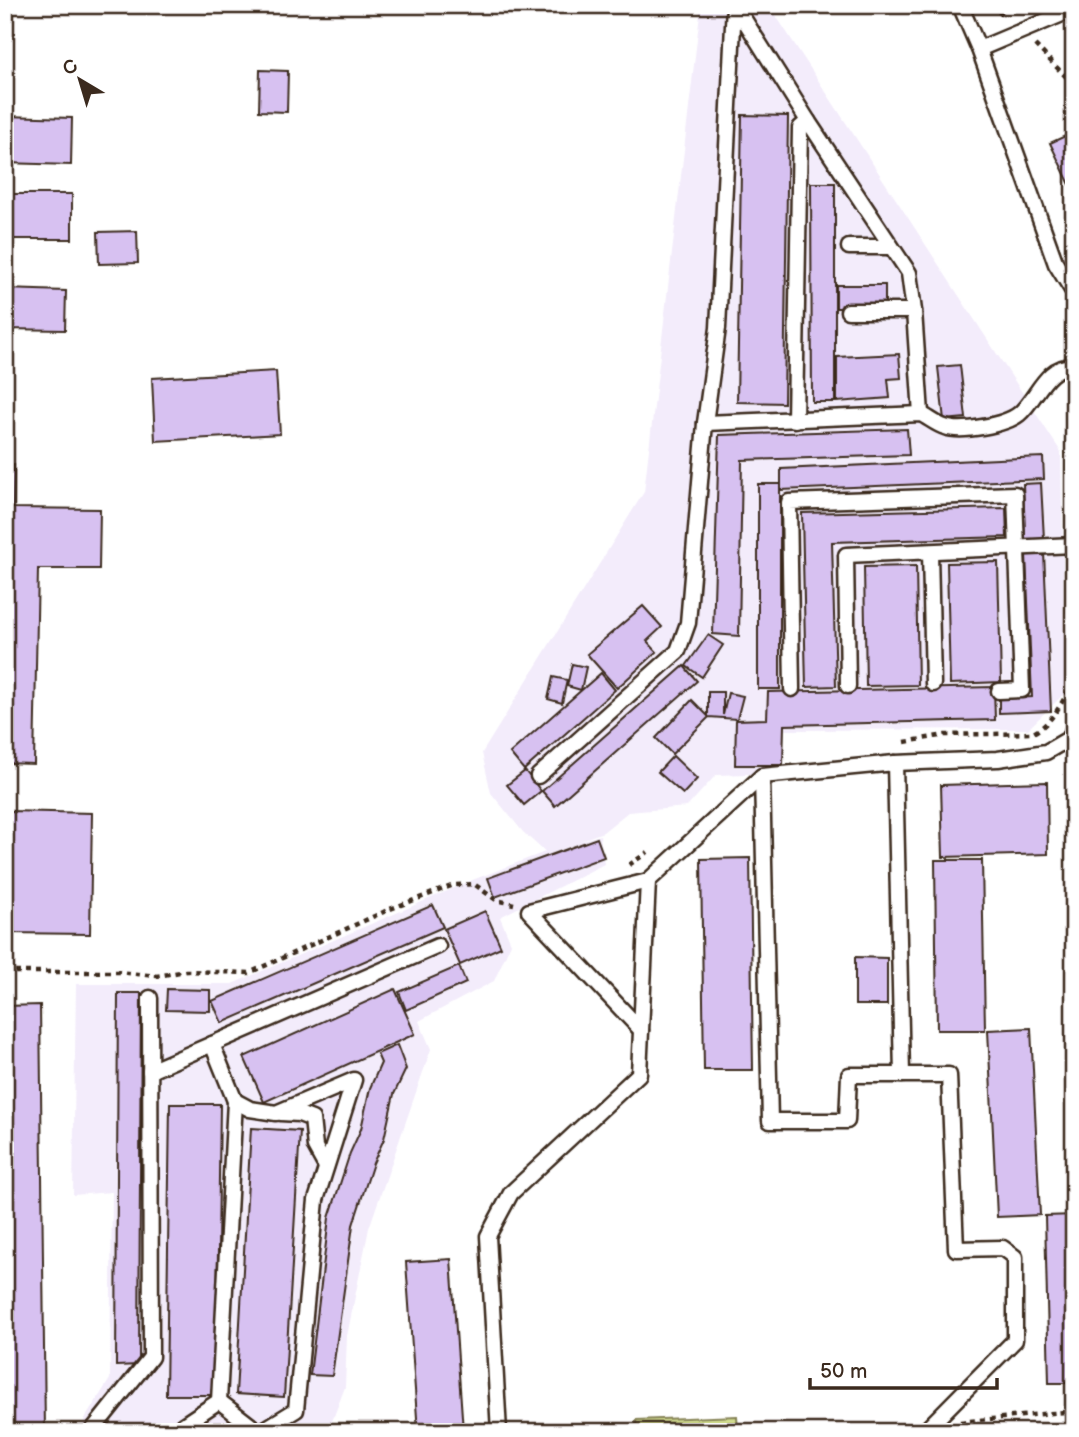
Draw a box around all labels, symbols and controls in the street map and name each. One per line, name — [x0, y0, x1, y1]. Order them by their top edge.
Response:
north arrow — [46, 46, 116, 116]
text: С — [58, 55, 83, 81]
scale bar — [810, 1346, 997, 1390]
text: 50 m — [820, 1359, 867, 1384]

